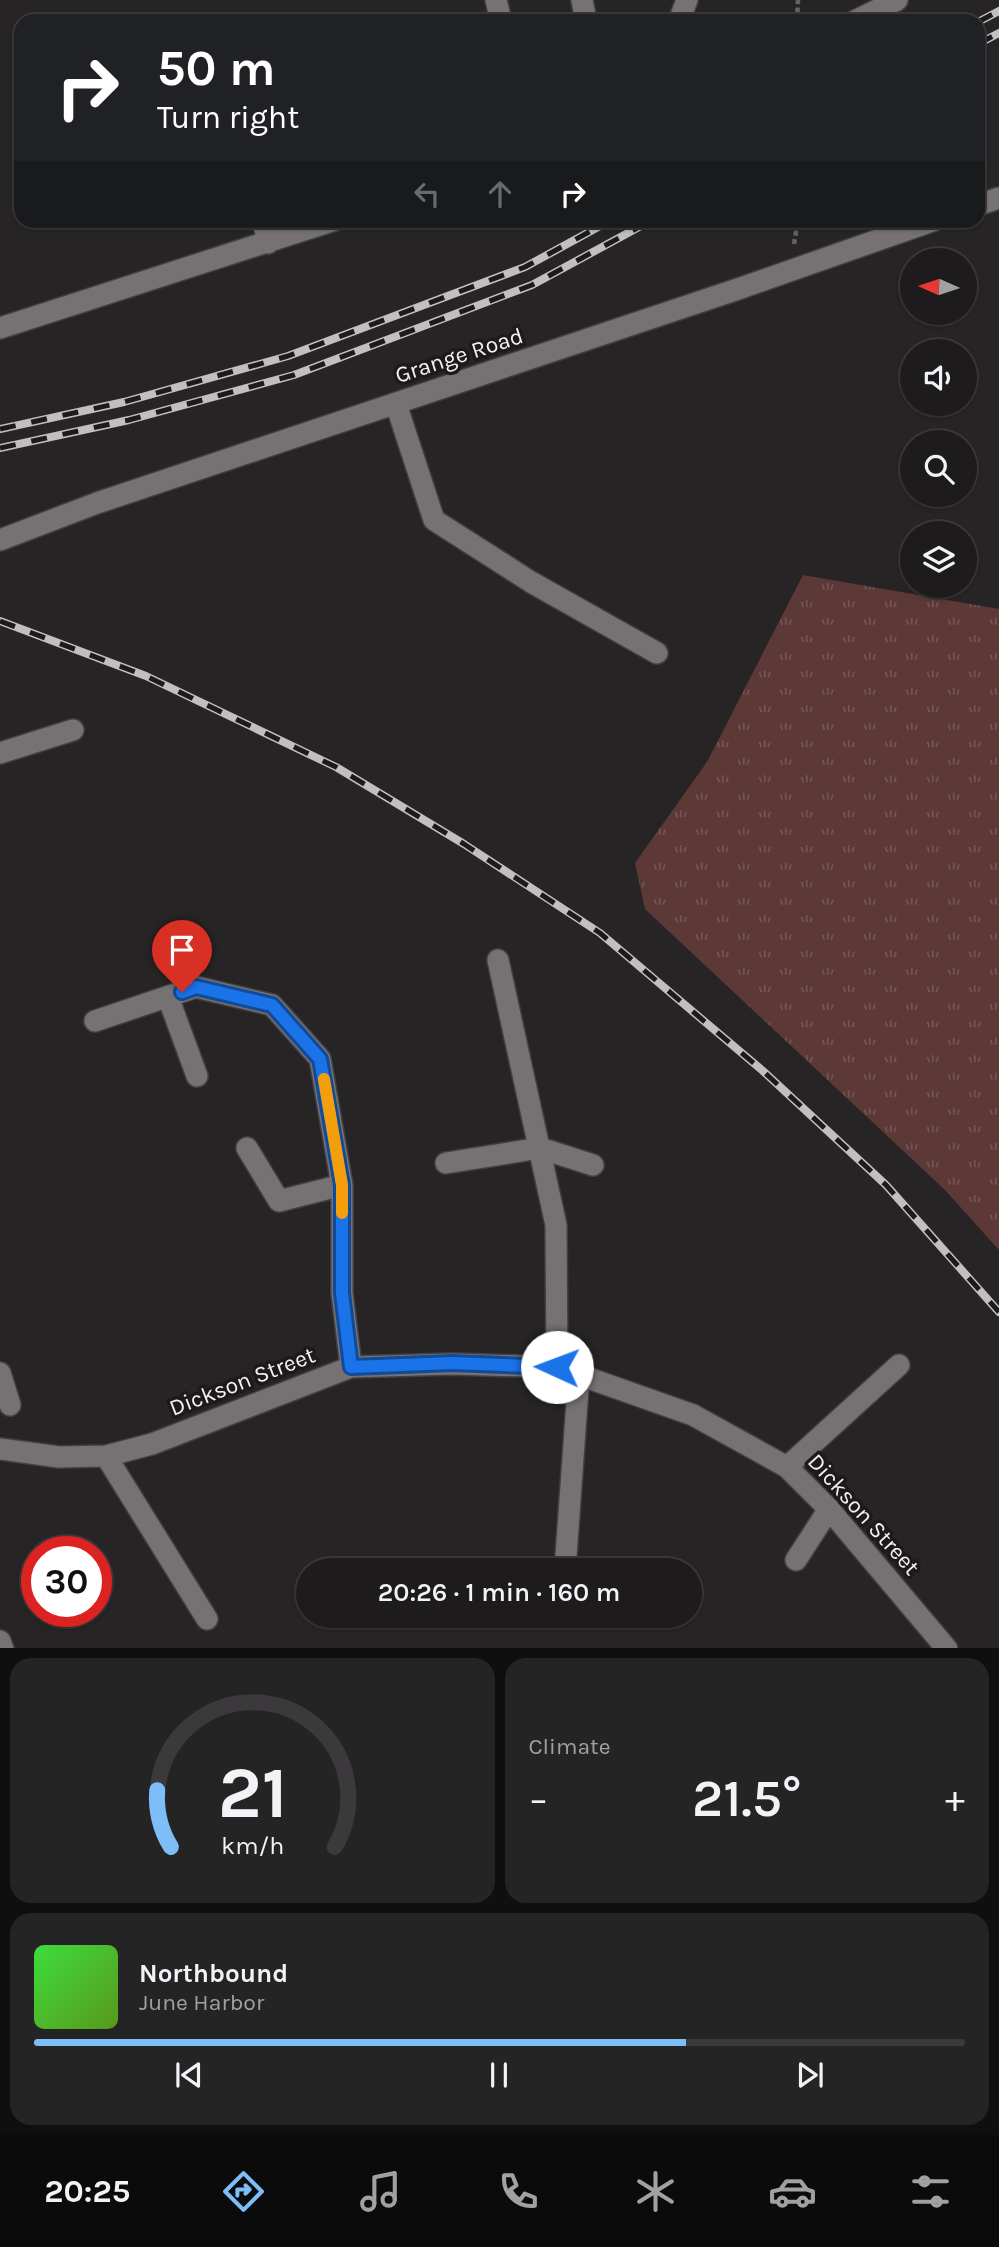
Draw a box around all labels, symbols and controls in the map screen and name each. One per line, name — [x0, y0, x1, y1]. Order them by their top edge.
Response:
text: 50 m — [157, 40, 275, 97]
icon: right — [42, 42, 133, 133]
text: Turn right — [157, 99, 299, 136]
icon: left — [408, 175, 446, 213]
icon: ahead — [481, 175, 519, 213]
icon: right — [554, 175, 592, 213]
north arrow — [900, 248, 976, 326]
map controls — [900, 248, 977, 598]
street label: Grange Road — [392, 322, 527, 389]
button: sound — [900, 339, 977, 416]
button: search — [900, 430, 977, 507]
button: layers — [900, 521, 977, 598]
pin — [152, 920, 212, 992]
icon: arrive — [163, 931, 201, 969]
position arrow — [520, 1330, 594, 1404]
street label: Dickson Street — [165, 1341, 319, 1422]
street label: Dickson Street — [802, 1448, 925, 1581]
speed limit sign: 30 — [21, 1536, 112, 1627]
text: 20:26 · 1 min · 160 m — [378, 1577, 620, 1608]
text: Climate — [529, 1733, 611, 1760]
text: 21 — [217, 1750, 287, 1835]
text: 21.5° — [692, 1768, 801, 1829]
text: − — [529, 1777, 548, 1822]
text: + — [945, 1777, 965, 1822]
text: km/h — [221, 1830, 284, 1859]
text: Northbound — [139, 1958, 288, 1989]
text: June Harbor — [139, 1989, 264, 2016]
icon: previous — [170, 2056, 208, 2094]
icon: pause — [480, 2056, 518, 2094]
icon: next — [791, 2056, 829, 2094]
icon: directions — [219, 2167, 268, 2216]
icon: music — [356, 2167, 405, 2216]
icon: phone — [494, 2167, 543, 2216]
icon: climate — [631, 2167, 680, 2216]
icon: car — [768, 2167, 817, 2216]
icon: filters — [906, 2167, 955, 2216]
text: 20:25 — [44, 2173, 130, 2210]

